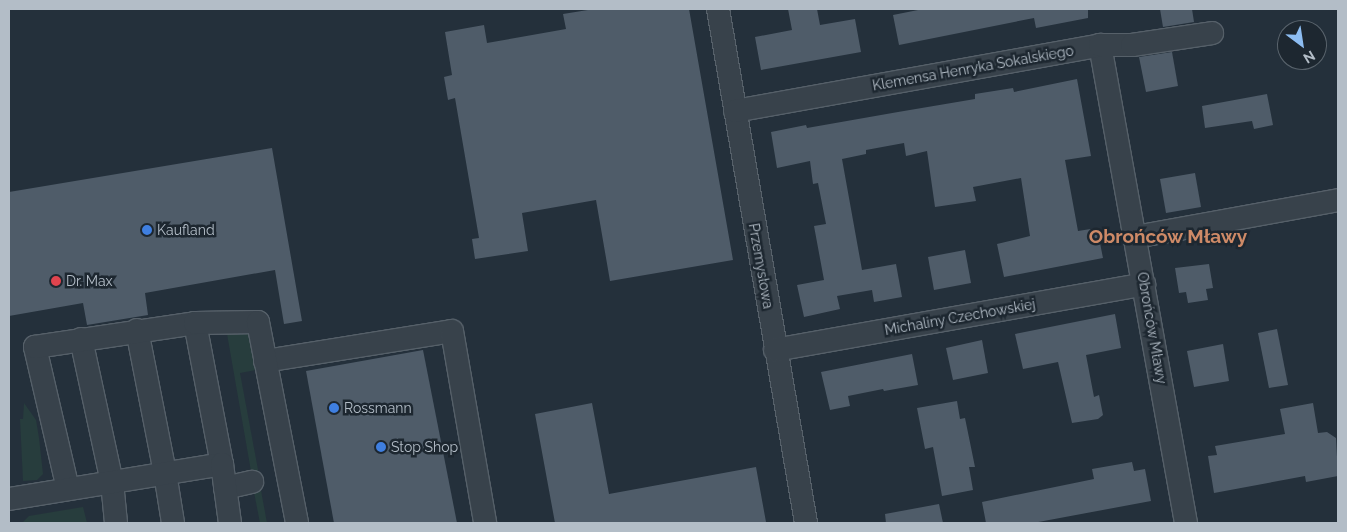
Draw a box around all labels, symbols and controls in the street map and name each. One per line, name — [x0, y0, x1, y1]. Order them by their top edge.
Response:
north arrow — [1277, 20, 1327, 70]
street label: Klemensa Henryka Sokalskiego — [871, 42, 1075, 94]
text: N — [1301, 47, 1318, 67]
place label: Kaufland — [157, 222, 215, 238]
street label: Przemysłowa — [745, 222, 777, 310]
marker: Kaufland — [141, 224, 153, 236]
district label: Obrońców Mławy — [1089, 226, 1247, 248]
street label: Obrońców Mławy — [1134, 271, 1170, 385]
place label: Dr. Max — [66, 273, 113, 289]
marker: Dr. Max — [50, 275, 62, 287]
street label: Michaliny Czechowskiej — [883, 295, 1037, 339]
place label: Rossmann — [344, 400, 412, 416]
marker: Rossmann — [328, 402, 340, 414]
place label: Stop Shop — [391, 439, 458, 455]
marker: Stop Shop — [375, 441, 387, 453]

